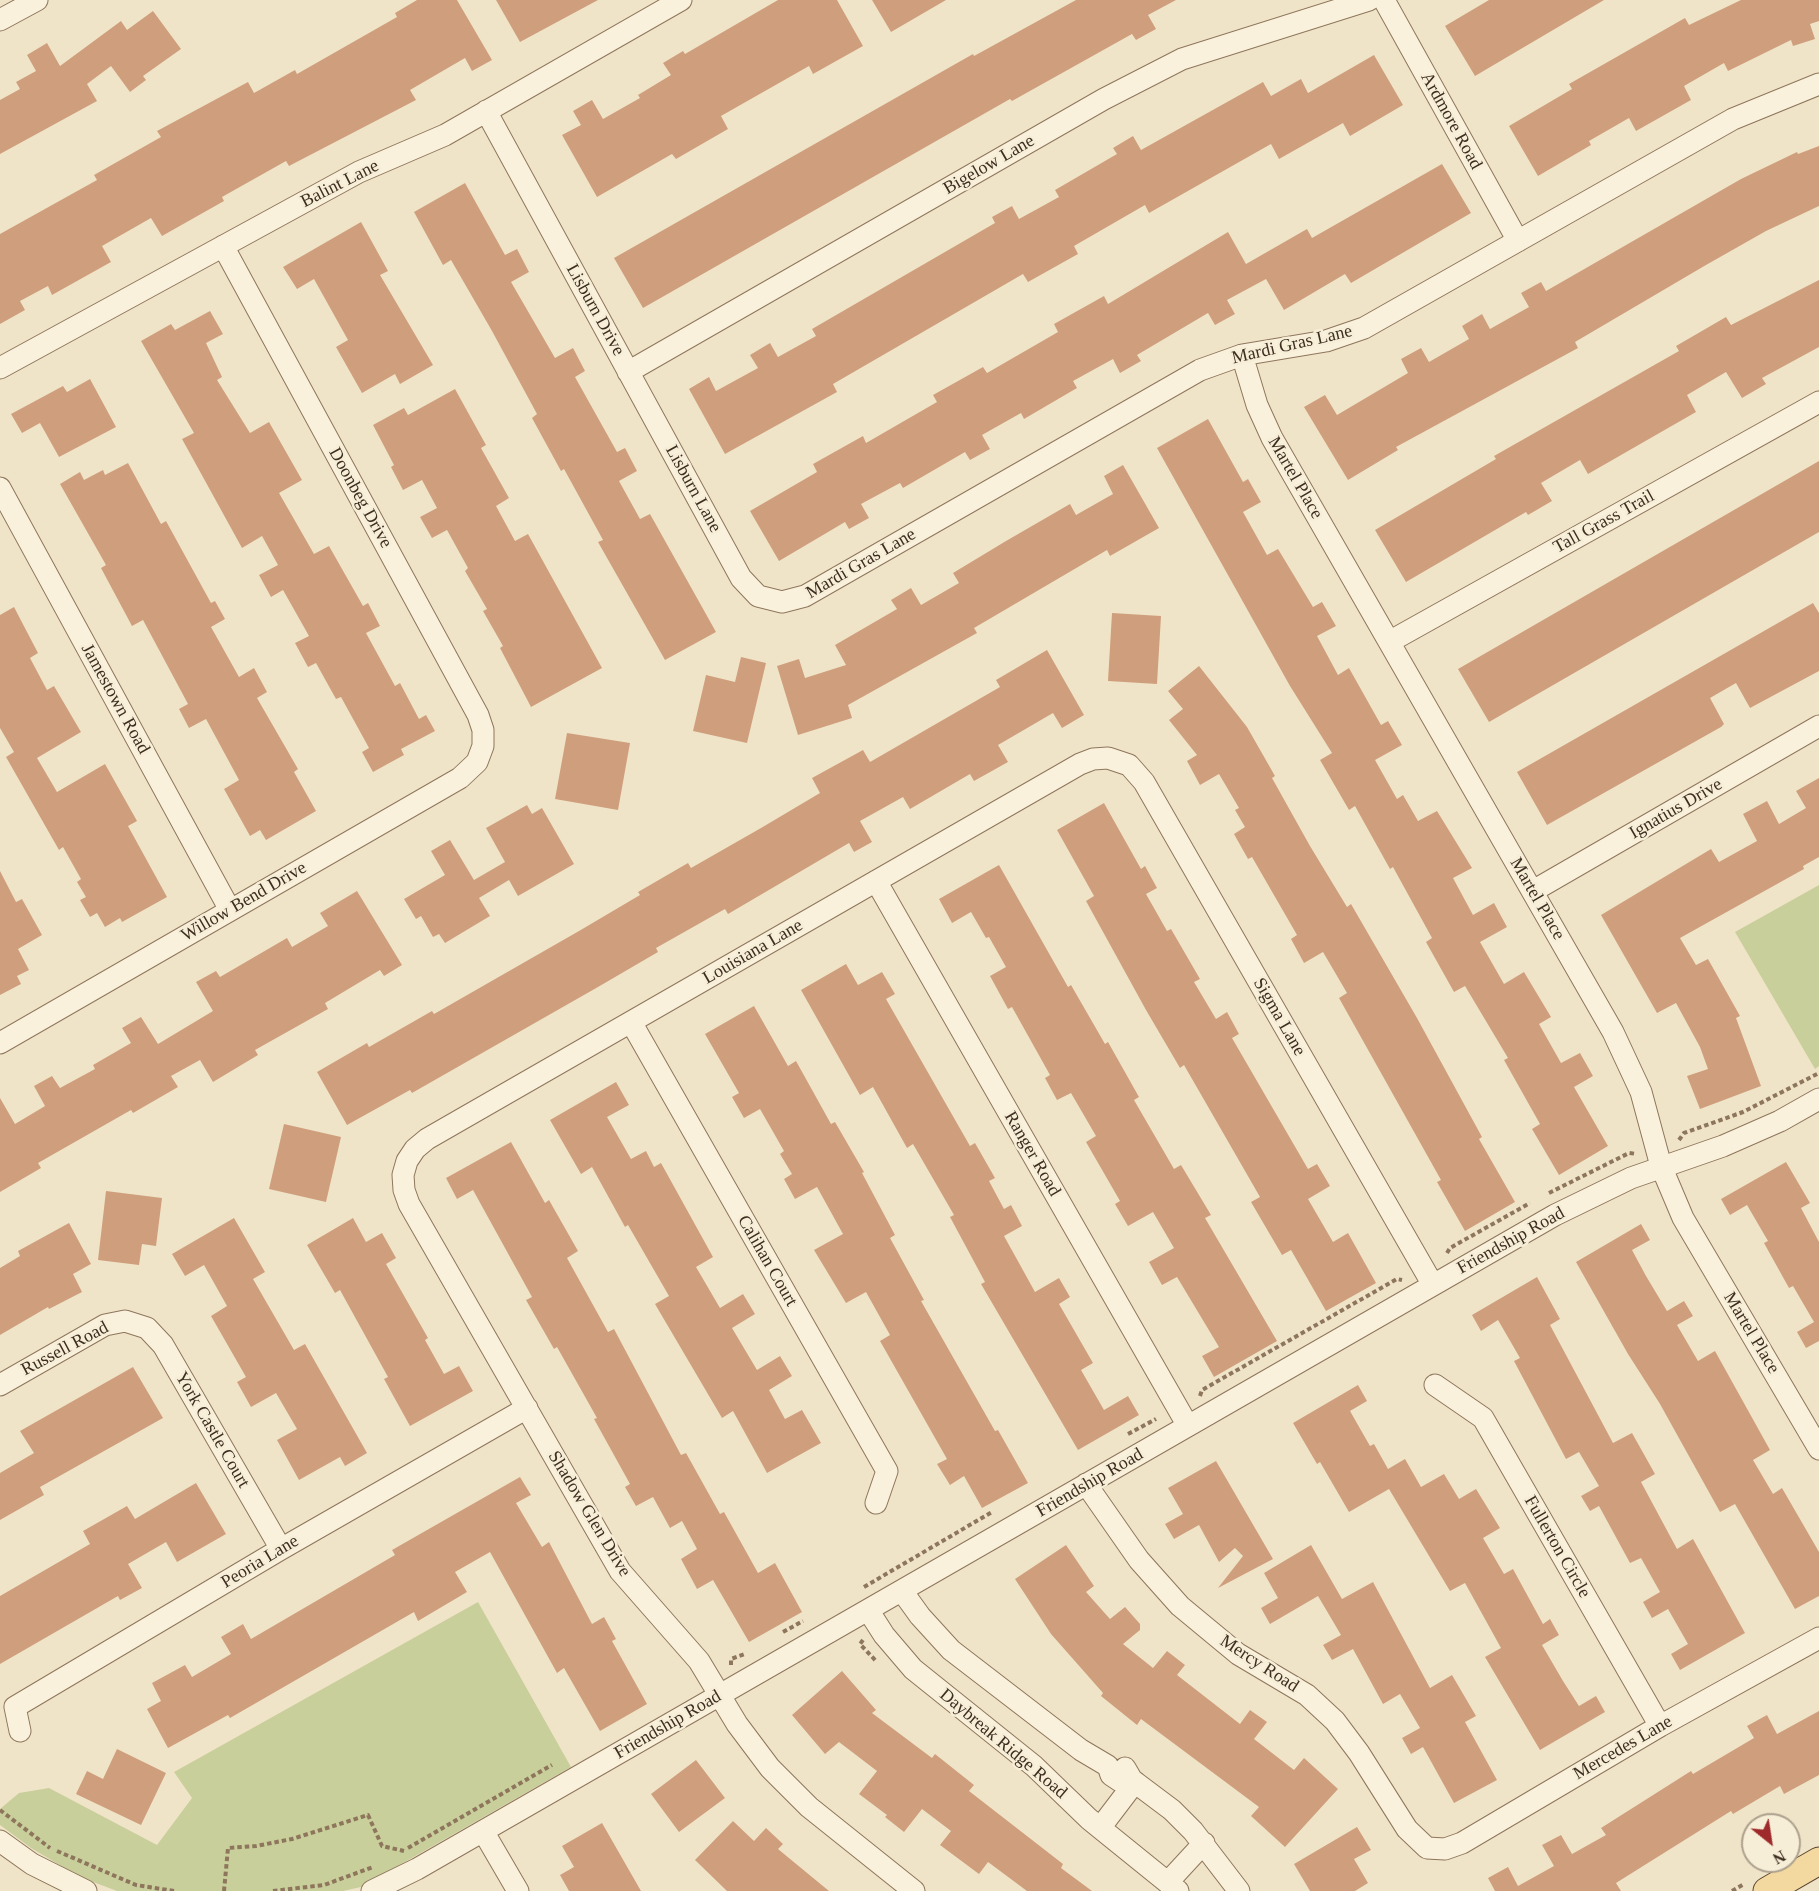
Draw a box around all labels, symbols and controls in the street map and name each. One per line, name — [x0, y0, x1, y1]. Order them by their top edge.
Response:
street label: Ardmore Road — [1416, 69, 1486, 173]
street label: Bigelow Lane — [940, 130, 1038, 200]
street label: Balint Lane — [297, 155, 383, 213]
street label: Lisburn Drive — [561, 260, 629, 360]
street label: Mardi Gras Lane — [1230, 321, 1354, 369]
street label: Martel Place — [1263, 433, 1327, 523]
street label: Lisburn Lane — [660, 442, 726, 536]
street label: Doonbeg Drive — [324, 444, 396, 552]
street label: Tall Grass Trail — [1550, 485, 1658, 559]
street label: Mardi Gras Lane — [802, 524, 920, 604]
street label: Jamestown Road — [76, 640, 154, 758]
street label: Ignatius Drive — [1626, 774, 1726, 844]
street label: Martel Place — [1505, 854, 1569, 944]
street label: Willow Bend Drive — [177, 857, 311, 947]
street label: Louisiana Lane — [699, 915, 807, 989]
street label: Sigma Lane — [1248, 974, 1310, 1060]
street label: Ranger Road — [999, 1108, 1065, 1200]
street label: Friendship Road — [1454, 1203, 1568, 1279]
street label: Calihan Court — [732, 1212, 802, 1310]
street label: Martel Place — [1718, 1288, 1784, 1378]
street label: Russell Road — [18, 1317, 112, 1381]
street label: York Castle Court — [170, 1368, 254, 1492]
street label: Friendship Road — [1033, 1444, 1147, 1522]
street label: Shadow Glen Drive — [543, 1447, 635, 1581]
street label: Fullerton Circle — [1519, 1492, 1595, 1602]
street label: Peoria Lane — [217, 1530, 303, 1594]
street label: Mercy Road — [1216, 1631, 1302, 1697]
street label: Daybreak Ridge Road — [935, 1684, 1071, 1804]
street label: Friendship Road — [611, 1686, 725, 1764]
street label: Mercedes Lane — [1570, 1711, 1676, 1785]
north arrow — [1741, 1813, 1801, 1873]
text: N — [1770, 1847, 1789, 1868]

